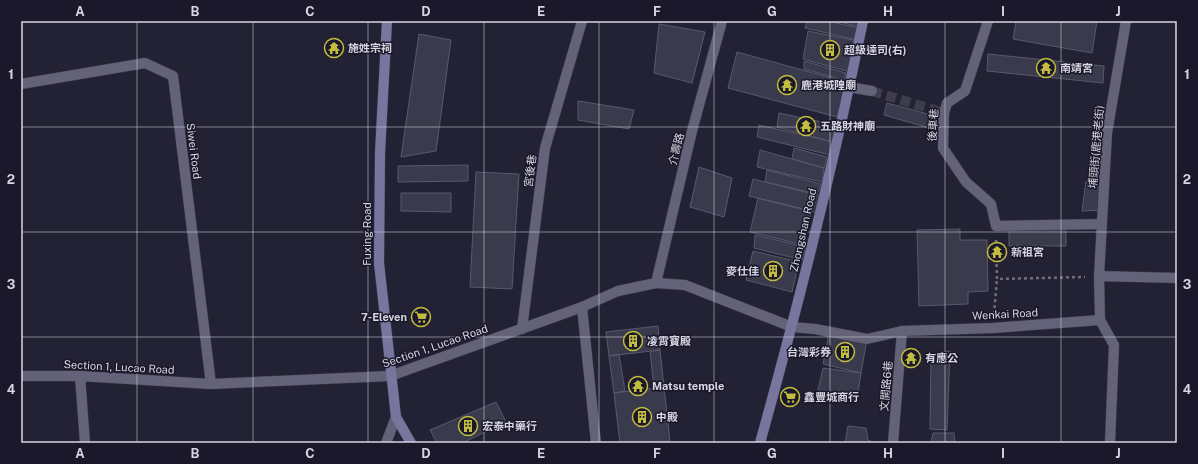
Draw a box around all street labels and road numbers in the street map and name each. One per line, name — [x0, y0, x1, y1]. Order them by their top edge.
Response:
street label: 埔頭街(鹿港老街) — [1086, 105, 1106, 189]
street label: 後車巷 — [926, 108, 940, 142]
street label: Siwei Road — [185, 122, 203, 180]
street label: 介壽路 — [666, 132, 686, 166]
street label: 宮後巷 — [522, 154, 538, 188]
street label: Zhongshan Road — [788, 187, 818, 273]
street label: Fuxing Road — [361, 202, 373, 266]
street label: Wenkai Road — [972, 306, 1038, 322]
street label: Section 1, Lucao Road — [381, 322, 489, 370]
street label: Section 1, Lucao Road — [63, 358, 175, 376]
street label: 文開路6巷 — [878, 360, 894, 412]

